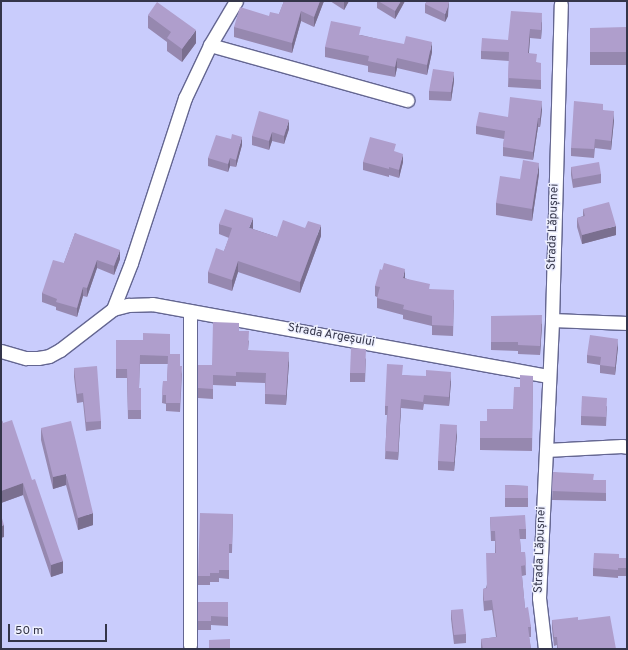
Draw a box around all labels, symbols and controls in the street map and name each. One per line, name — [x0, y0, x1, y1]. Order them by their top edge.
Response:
street label: Strada Lăpușnei — [545, 184, 563, 270]
street label: Strada Argeșului — [286, 321, 376, 351]
street label: Strada Lăpușnei — [532, 507, 550, 593]
scale bar — [10, 616, 109, 642]
text: 50 m — [15, 623, 43, 639]

